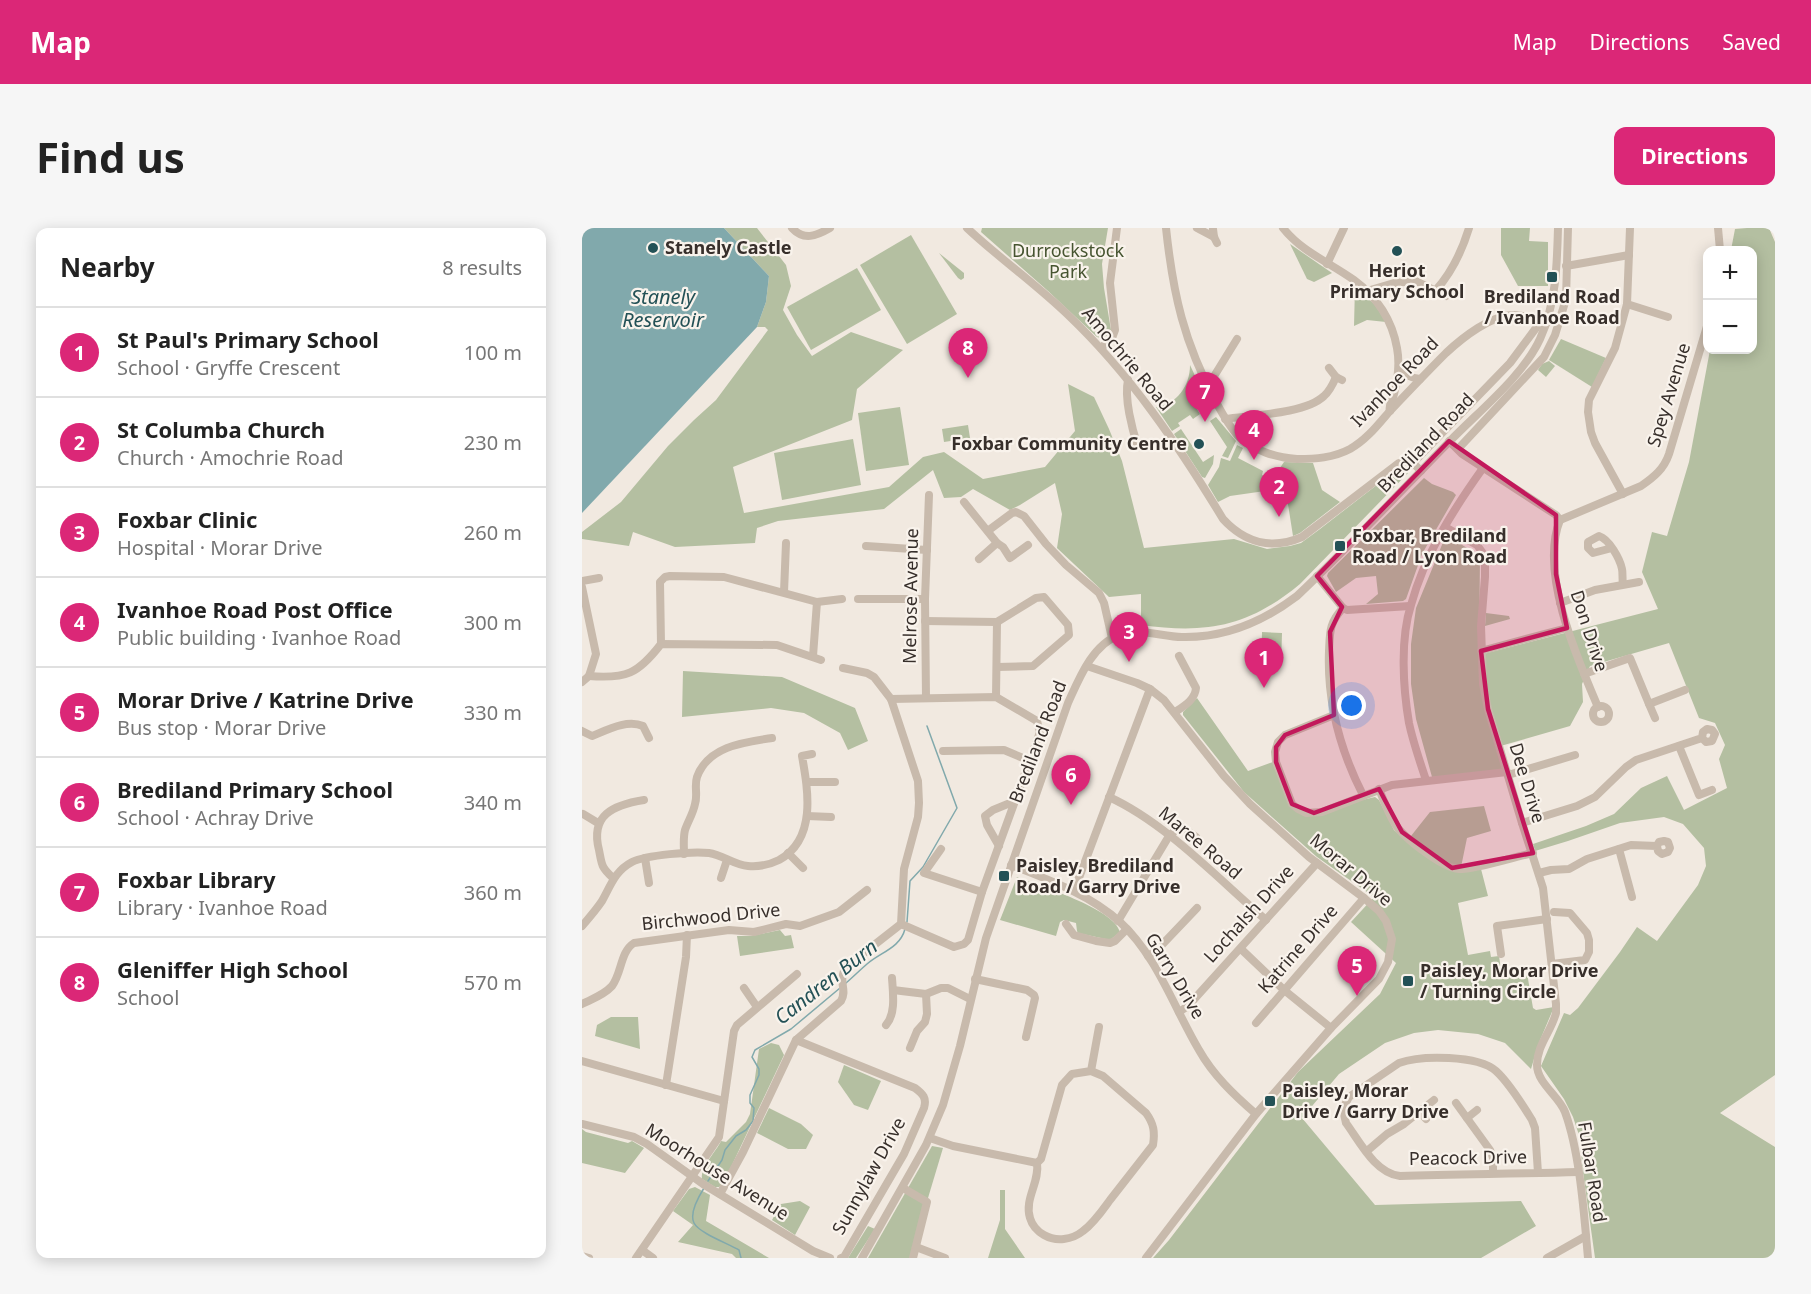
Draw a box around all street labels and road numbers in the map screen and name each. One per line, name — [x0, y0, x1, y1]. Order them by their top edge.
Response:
street label: Amochrie Road — [1077, 301, 1178, 416]
street label: Ivanhoe Road — [1345, 331, 1443, 432]
street label: Spey Avenue — [1641, 340, 1695, 450]
street label: Brediland Road — [1372, 387, 1479, 497]
street label: Melrose Avenue — [897, 528, 923, 664]
street label: Don Drive — [1566, 587, 1614, 675]
street label: Brediland Road — [1003, 677, 1071, 806]
street label: Dee Drive — [1504, 740, 1552, 826]
street label: Maree Road — [1154, 800, 1247, 884]
street label: Morar Drive — [1305, 828, 1398, 911]
street label: Lochalsh Drive — [1198, 859, 1299, 967]
street label: Birchwood Drive — [640, 897, 781, 935]
street label: Katrine Drive — [1252, 899, 1342, 998]
street label: Garry Drive — [1141, 928, 1211, 1023]
street label: Sunnylaw Drive — [826, 1113, 910, 1238]
street label: Moorhouse Avenue — [641, 1117, 794, 1225]
street label: Fulbar Road — [1573, 1120, 1613, 1224]
street label: Peacock Drive — [1409, 1144, 1527, 1170]

